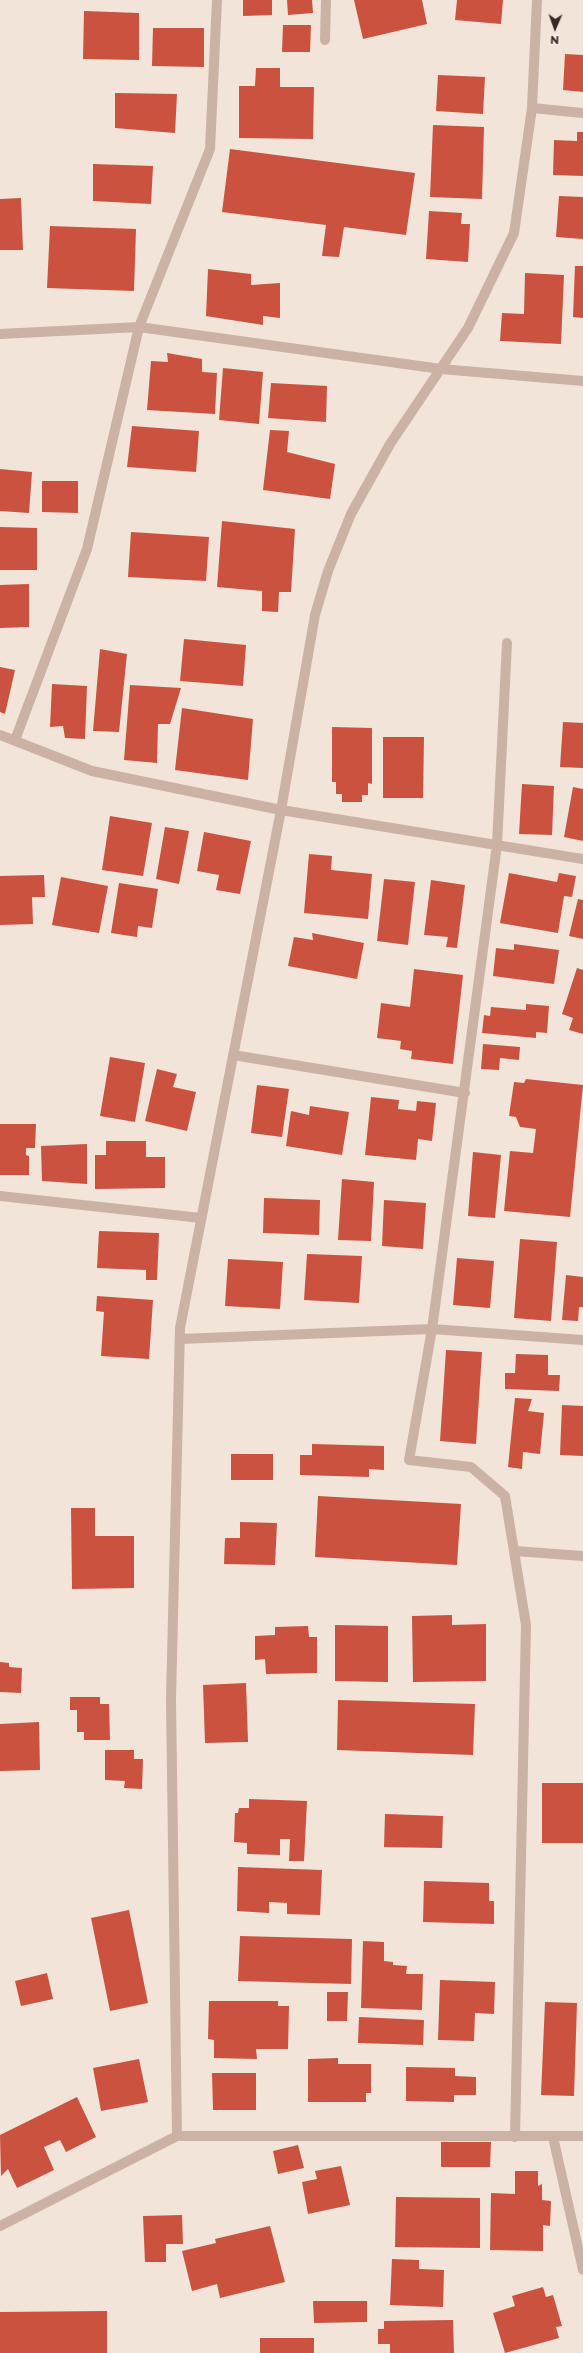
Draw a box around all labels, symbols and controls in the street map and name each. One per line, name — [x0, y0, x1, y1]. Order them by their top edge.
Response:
north arrow — [535, 8, 575, 48]
text: N — [550, 33, 559, 47]

